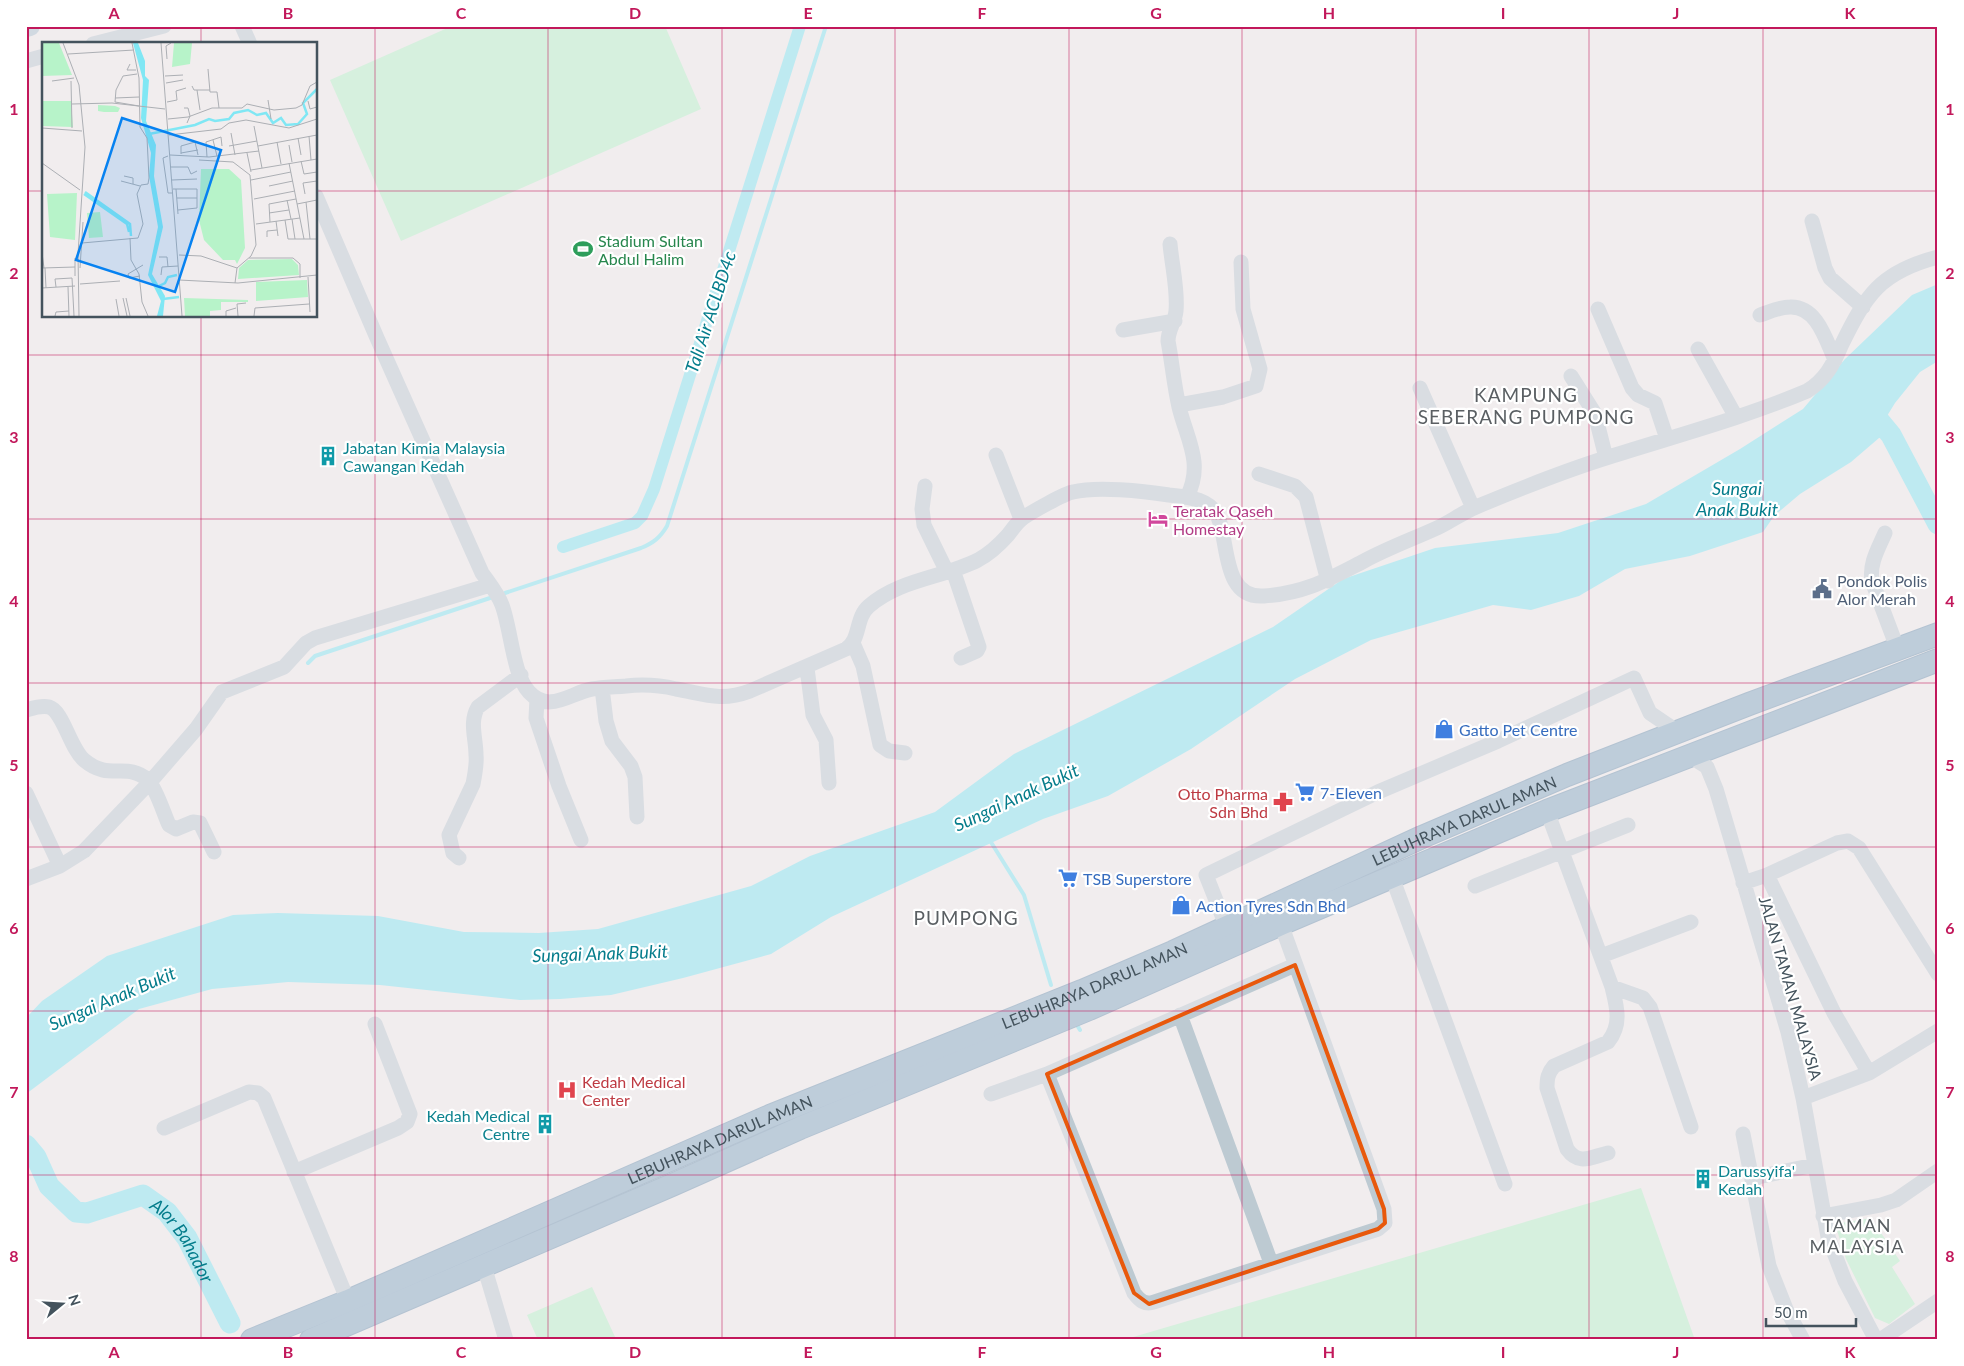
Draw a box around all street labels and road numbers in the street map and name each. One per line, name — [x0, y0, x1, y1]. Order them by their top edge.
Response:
street label: LEBUHRAYA DARUL AMAN — [1369, 771, 1559, 868]
street label: JALAN TAMAN MALAYSIA — [1756, 894, 1826, 1082]
street label: LEBUHRAYA DARUL AMAN — [998, 937, 1190, 1032]
street label: LEBUHRAYA DARUL AMAN — [624, 1091, 815, 1187]

